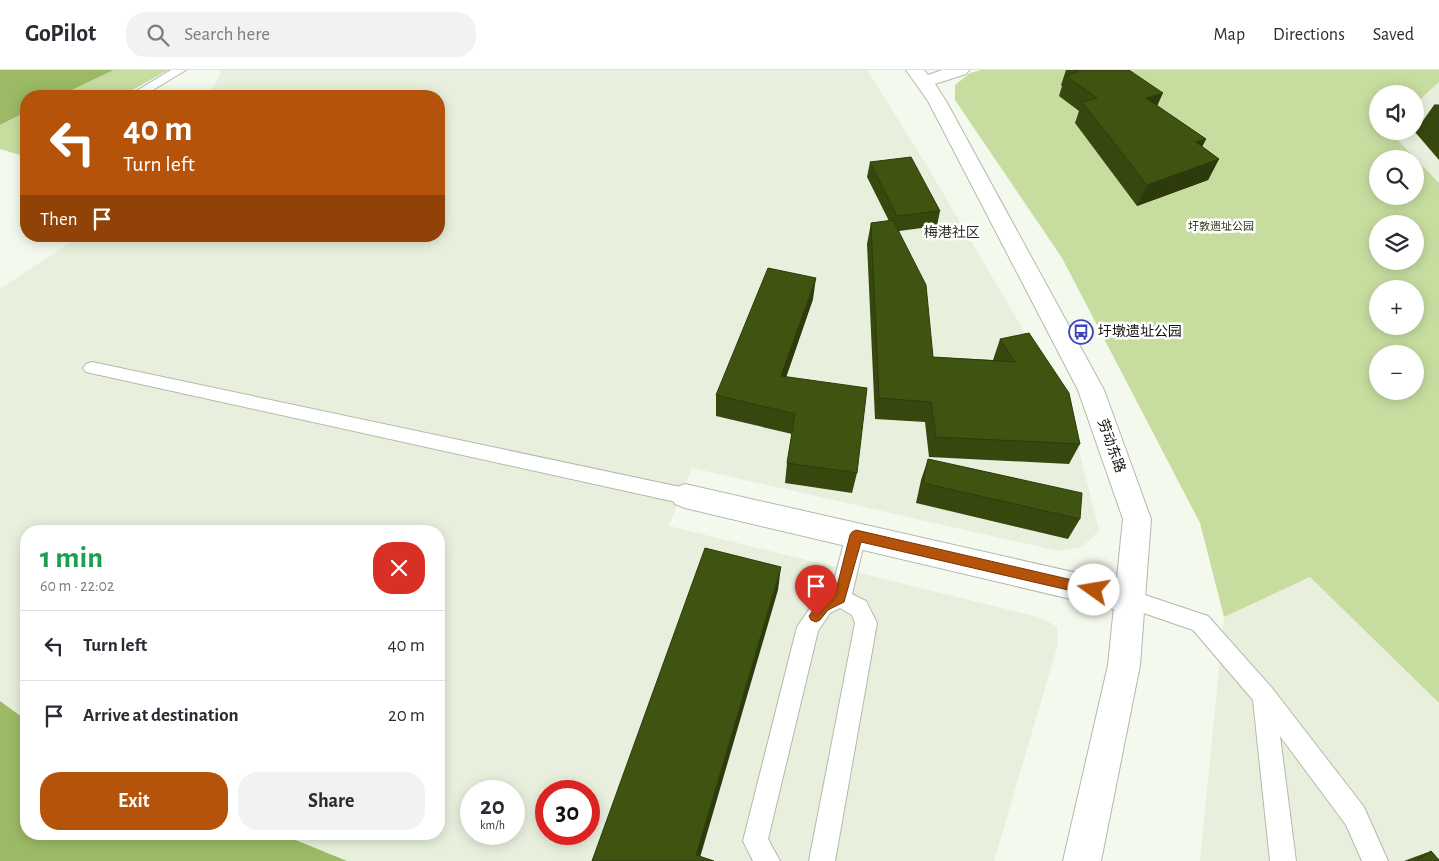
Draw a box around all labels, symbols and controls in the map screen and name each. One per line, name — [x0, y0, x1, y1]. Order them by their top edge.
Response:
search box — [126, 12, 476, 57]
icon: search — [144, 21, 172, 49]
text: GoPilot — [25, 22, 96, 46]
text: Search here — [184, 25, 270, 44]
text: Map — [1214, 26, 1245, 44]
text: Directions — [1273, 26, 1345, 44]
text: Saved — [1373, 26, 1414, 44]
map controls — [1369, 85, 1424, 400]
button: sound — [1369, 85, 1424, 140]
icon: left — [40, 110, 105, 175]
text: 40 m — [123, 112, 192, 147]
button: search — [1369, 150, 1424, 205]
text: Turn left — [123, 153, 195, 175]
icon: arrive — [88, 205, 116, 233]
text: Then — [40, 210, 78, 229]
button: layers — [1369, 215, 1424, 270]
park label: 圩敦遗址公园 — [1188, 220, 1254, 232]
district label: 梅港社区 — [924, 225, 980, 240]
button: + — [1369, 280, 1424, 335]
bus stop icon: 圩墩遗址公园 — [1068, 319, 1094, 345]
place label: 圩墩遗址公园 — [1098, 323, 1182, 339]
button: − — [1369, 345, 1424, 400]
street label: 劳动东路 — [1095, 417, 1128, 475]
button: close — [373, 542, 425, 594]
text: 1 min — [40, 543, 103, 573]
position arrow — [1067, 563, 1119, 615]
pin — [795, 565, 837, 616]
icon: arrive — [802, 572, 830, 600]
text: 60 m · 22:02 — [40, 578, 114, 594]
icon: left — [40, 632, 68, 660]
text: Turn left — [83, 636, 147, 655]
text: 40 m — [387, 636, 425, 655]
icon: arrive — [40, 702, 68, 730]
text: Arrive at destination — [83, 706, 239, 725]
text: 20 m — [388, 706, 425, 725]
button: Exit — [40, 772, 228, 830]
button: Share — [238, 772, 425, 830]
speed limit sign: 30 — [535, 780, 600, 845]
text: 20 — [480, 794, 505, 819]
text: km/h — [480, 819, 505, 831]

